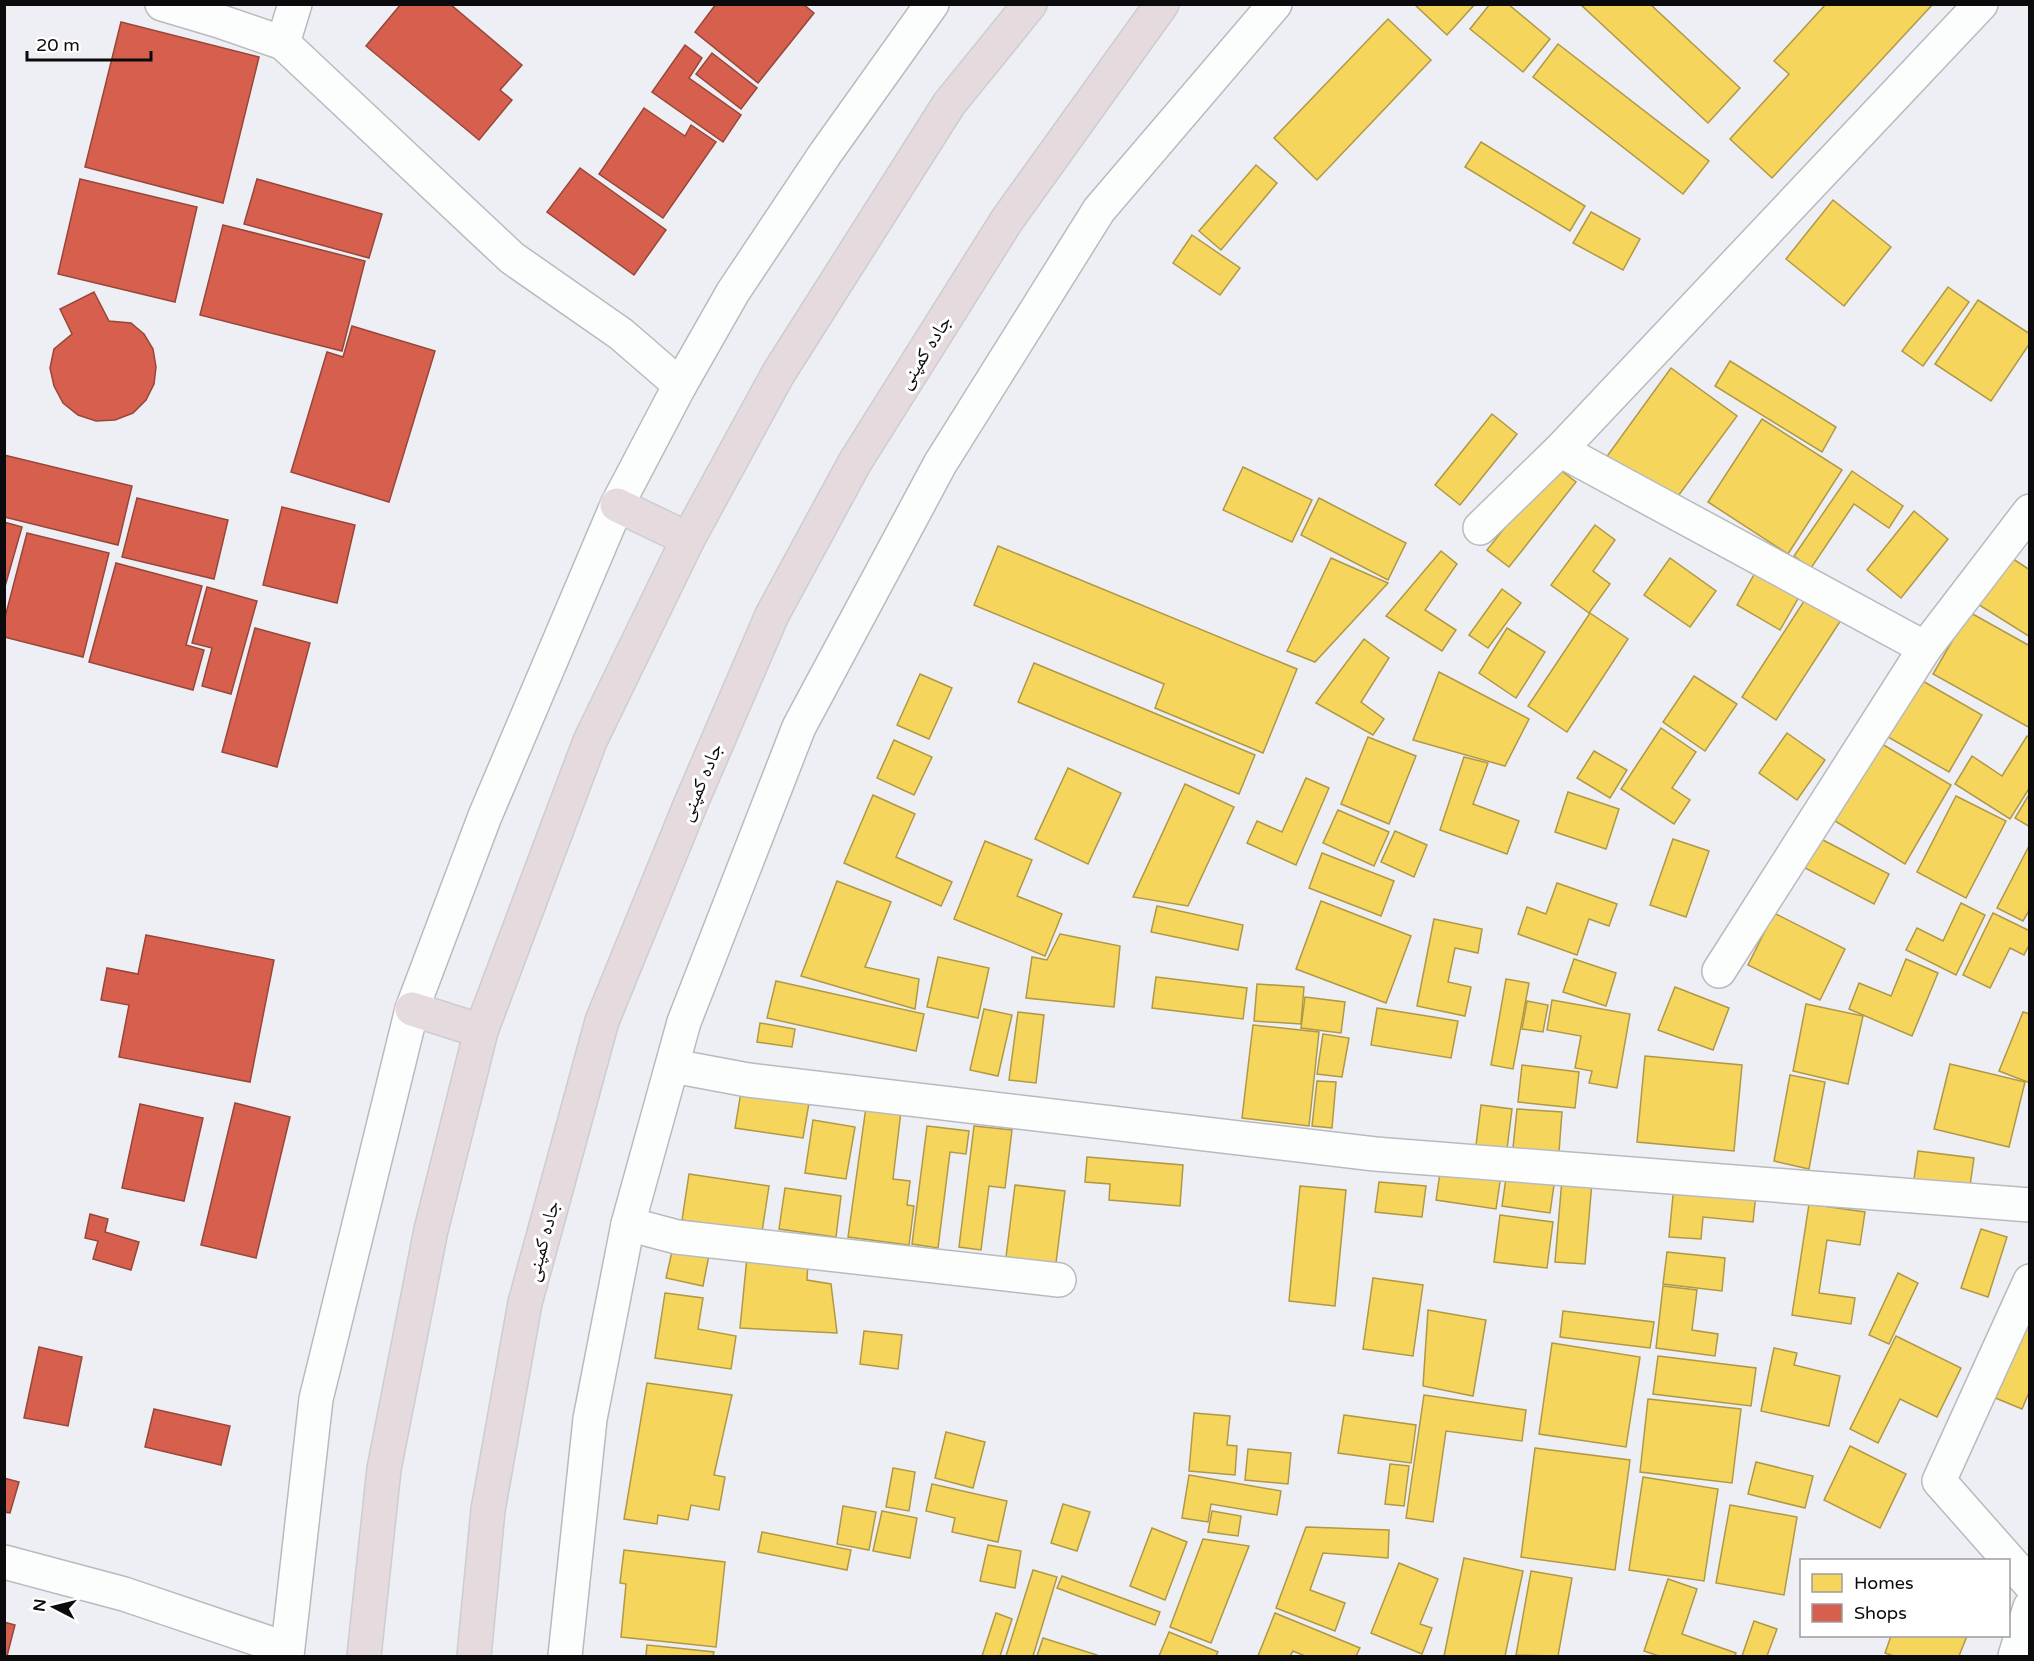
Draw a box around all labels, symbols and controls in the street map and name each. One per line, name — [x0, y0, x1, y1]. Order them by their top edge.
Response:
scale bar — [27, 24, 152, 62]
text: 20 m — [36, 34, 80, 56]
street label: جاده کمپنی — [893, 311, 957, 394]
street label: جاده کمپنی — [674, 739, 728, 825]
street label: جاده کمپنی — [521, 1198, 565, 1284]
legend — [1800, 1559, 2010, 1637]
text: Homes — [1854, 1572, 1914, 1594]
north arrow — [24, 1577, 84, 1637]
text: N — [29, 1598, 51, 1613]
text: Shops — [1854, 1602, 1907, 1624]

